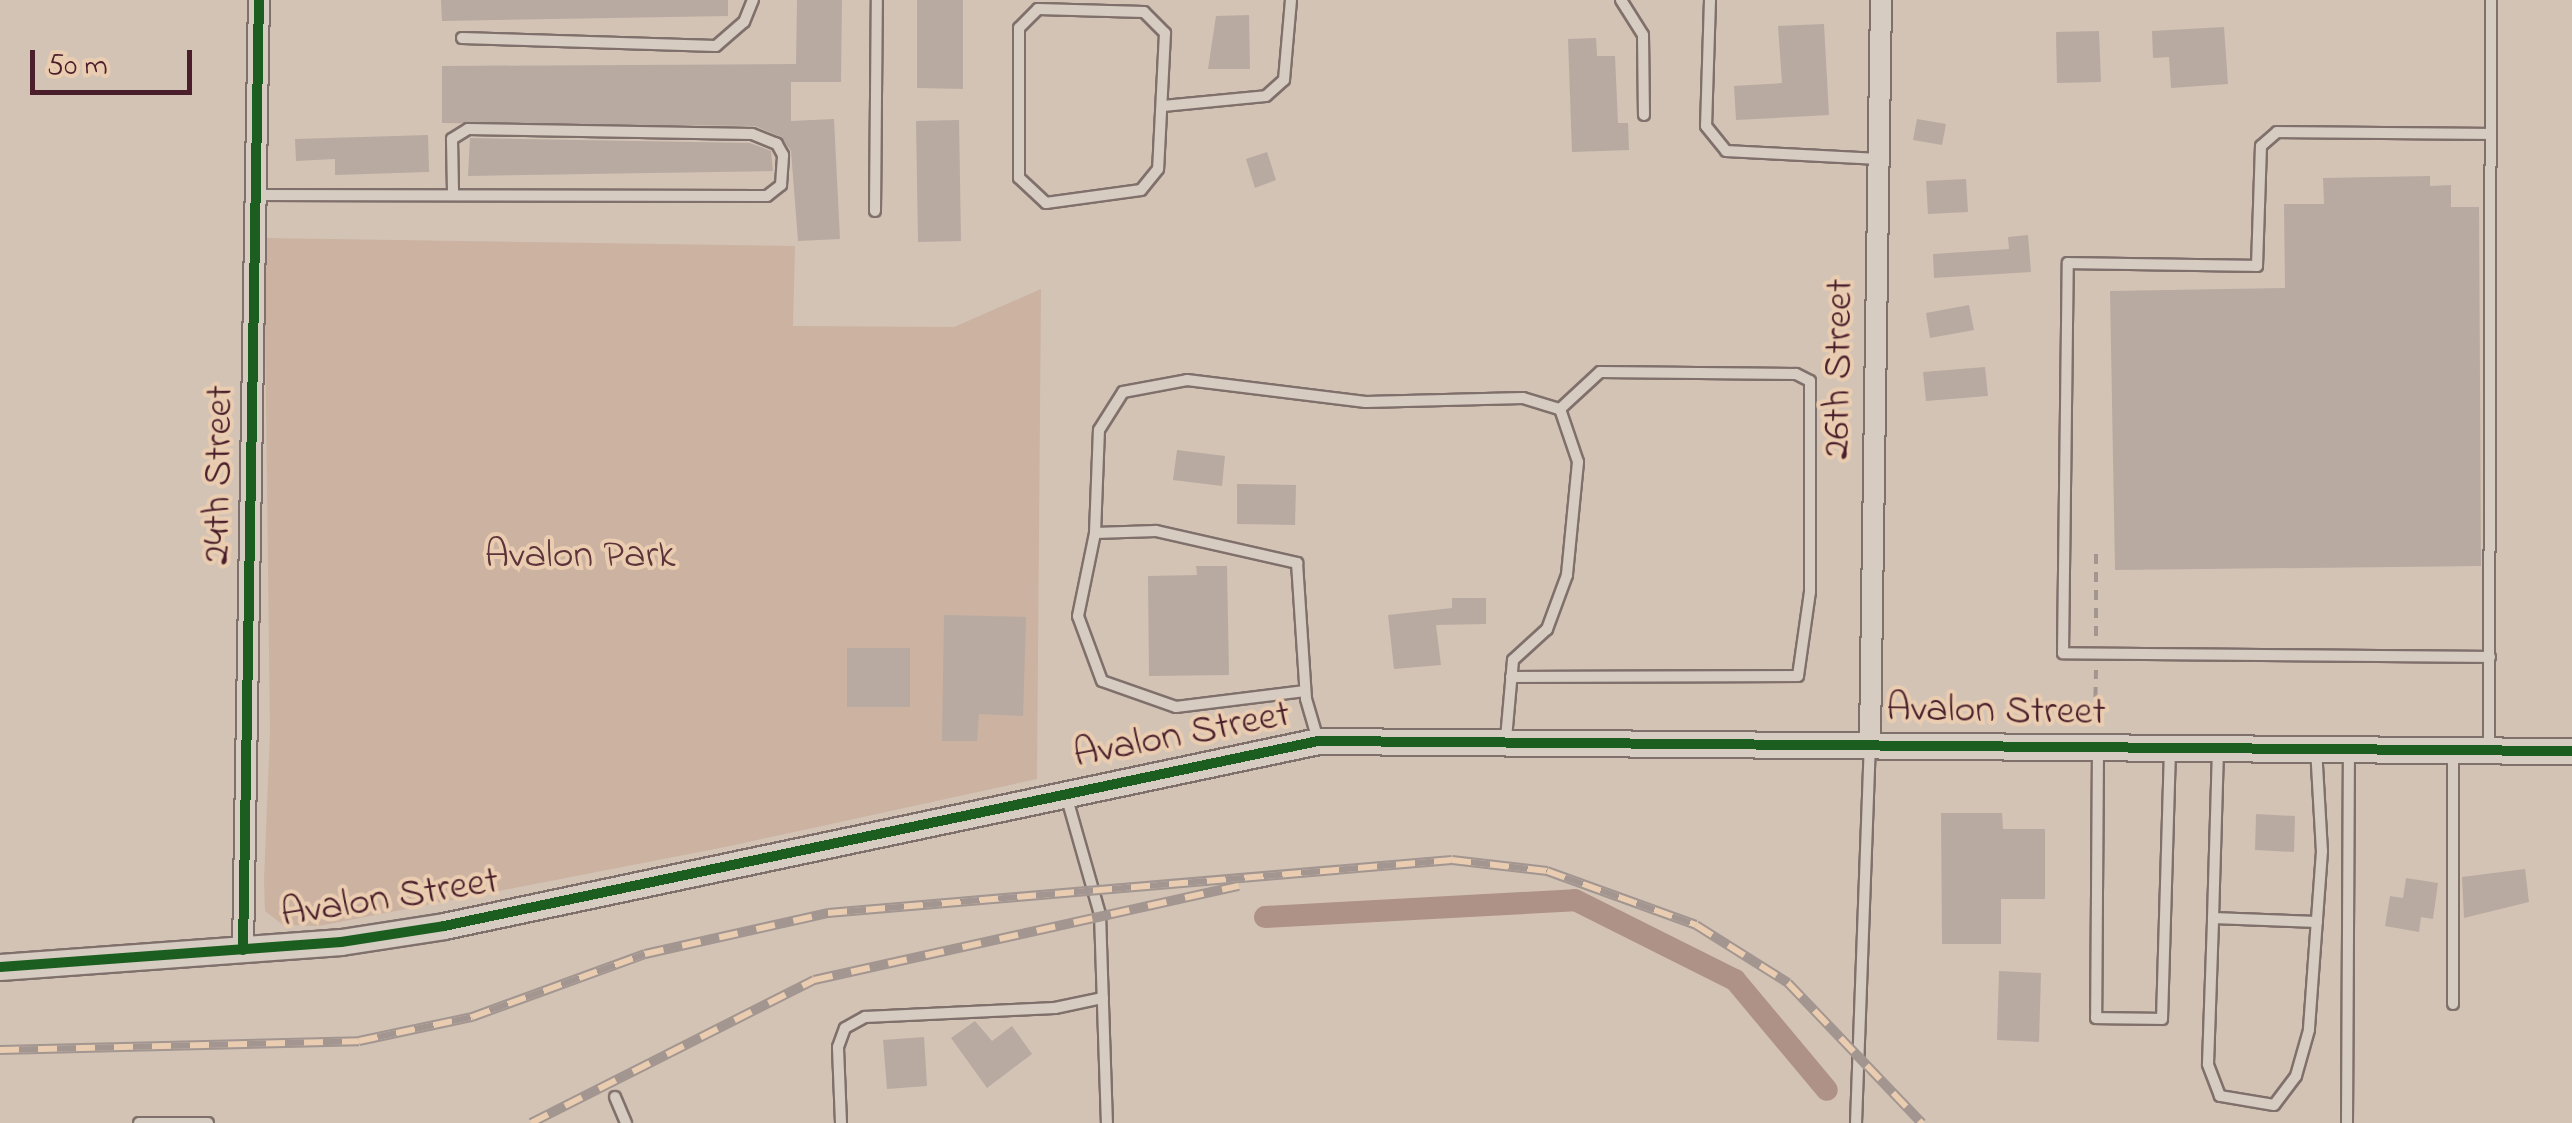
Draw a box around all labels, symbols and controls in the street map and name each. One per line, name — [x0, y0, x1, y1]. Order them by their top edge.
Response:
scale bar — [35, 30, 198, 92]
text: 50 m — [47, 45, 108, 89]
street label: 26th Street — [1814, 278, 1866, 460]
street label: 24th Street — [194, 385, 246, 565]
park label: Avalon Park — [484, 533, 676, 581]
street label: Avalon Street — [1886, 686, 2106, 738]
street label: Avalon Street — [1070, 691, 1294, 781]
street label: Avalon Street — [278, 858, 502, 940]

